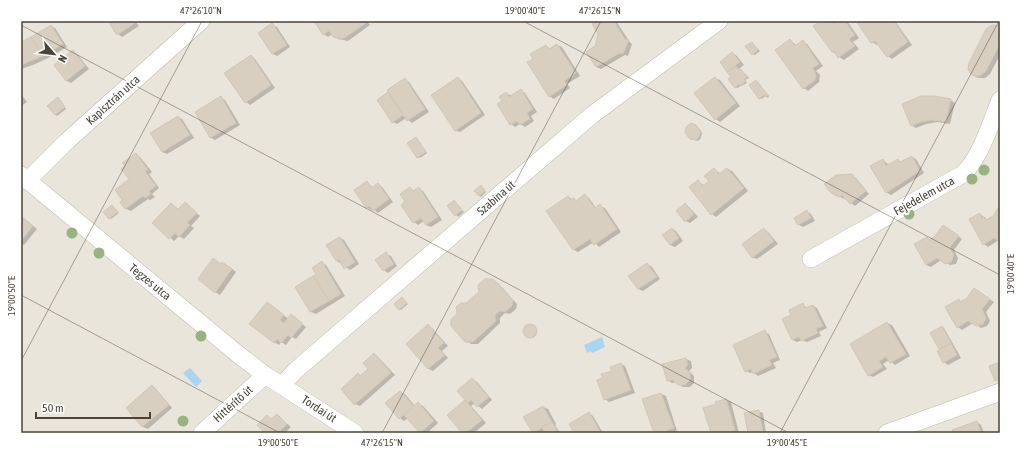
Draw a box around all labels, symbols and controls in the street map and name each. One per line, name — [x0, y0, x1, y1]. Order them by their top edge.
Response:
text: 47°26'10"N — [180, 5, 222, 16]
text: 19°00'40"E — [505, 5, 546, 16]
text: 47°26'15"N — [579, 5, 621, 16]
north arrow — [34, 34, 74, 74]
text: N — [56, 53, 70, 64]
street label: Kapisztrán utca — [83, 72, 143, 128]
street label: Fejedelem utca — [891, 174, 957, 218]
street label: Szabina út — [474, 177, 518, 218]
text: 19°00'40"E — [1005, 253, 1016, 294]
street label: Tegzes utca — [126, 261, 174, 303]
text: 19°00'50"E — [6, 275, 17, 316]
street label: Hittérítő út — [210, 382, 256, 425]
street label: Tordai út — [299, 393, 339, 426]
scale bar — [36, 394, 150, 420]
text: 50 m — [42, 401, 64, 415]
text: 19°00'50"E — [258, 437, 299, 448]
text: 47°26'15"N — [361, 437, 403, 448]
text: 19°00'45"E — [767, 437, 808, 448]

